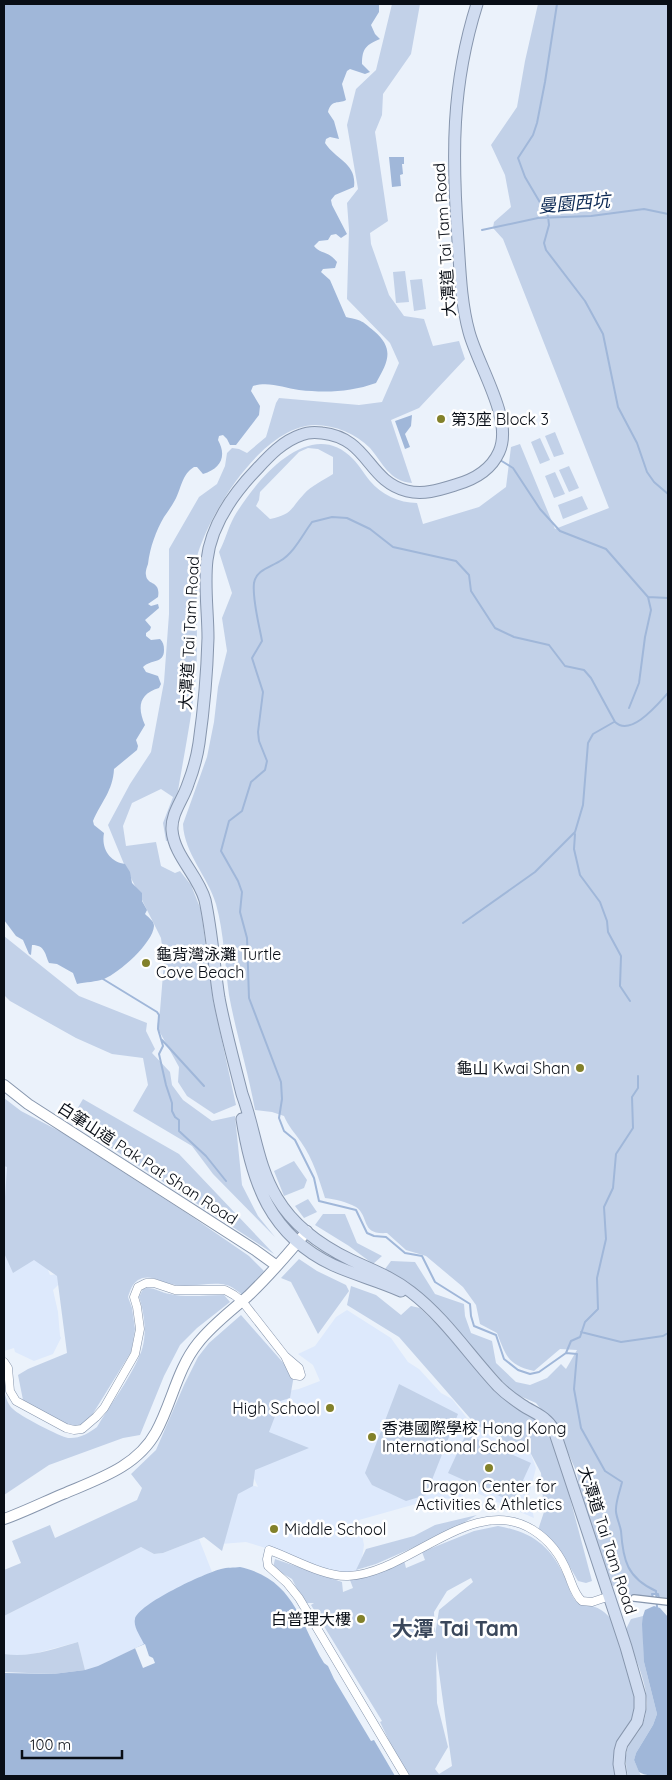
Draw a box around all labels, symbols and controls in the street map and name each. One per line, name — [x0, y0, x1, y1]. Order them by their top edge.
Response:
street label: 大潭道 Tai Tam Road — [429, 162, 459, 318]
water label: 曼園西坑 — [537, 188, 614, 218]
place label: 第3座 Block 3 — [451, 409, 549, 429]
marker: 第3座 Block 3 — [435, 413, 447, 425]
street label: 大潭道 Tai Tam Road — [175, 555, 203, 711]
place label: 龜背灣泳灘 Turtle Cove Beach — [156, 944, 281, 982]
marker: 龜背灣泳灘 Turtle Cove Beach — [140, 957, 152, 969]
place label: 龜山 Kwai Shan — [456, 1058, 570, 1078]
marker: 龜山 Kwai Shan — [574, 1062, 586, 1074]
street label: 白筆山道 Pak Pat Shan Road — [54, 1097, 242, 1229]
place label: High School — [232, 1398, 320, 1418]
marker: High School — [324, 1402, 336, 1414]
place label: 香港國際學校 Hong Kong International School — [382, 1418, 567, 1456]
marker: 香港國際學校 Hong Kong International School — [366, 1431, 378, 1443]
marker: Dragon Center for Activities & Athletics — [483, 1462, 495, 1474]
street label: 大潭道 Tai Tam Road — [575, 1464, 641, 1616]
place label: Dragon Center for Activities & Athletics — [416, 1476, 562, 1514]
place label: Middle School — [284, 1519, 386, 1539]
marker: Middle School — [268, 1523, 280, 1535]
place label: 白普理大樓 — [271, 1609, 351, 1629]
marker: 白普理大樓 — [355, 1613, 367, 1625]
district label: 大潭 Tai Tam — [392, 1615, 518, 1641]
scale bar — [22, 1728, 122, 1760]
text: 100 m — [30, 1735, 71, 1754]

